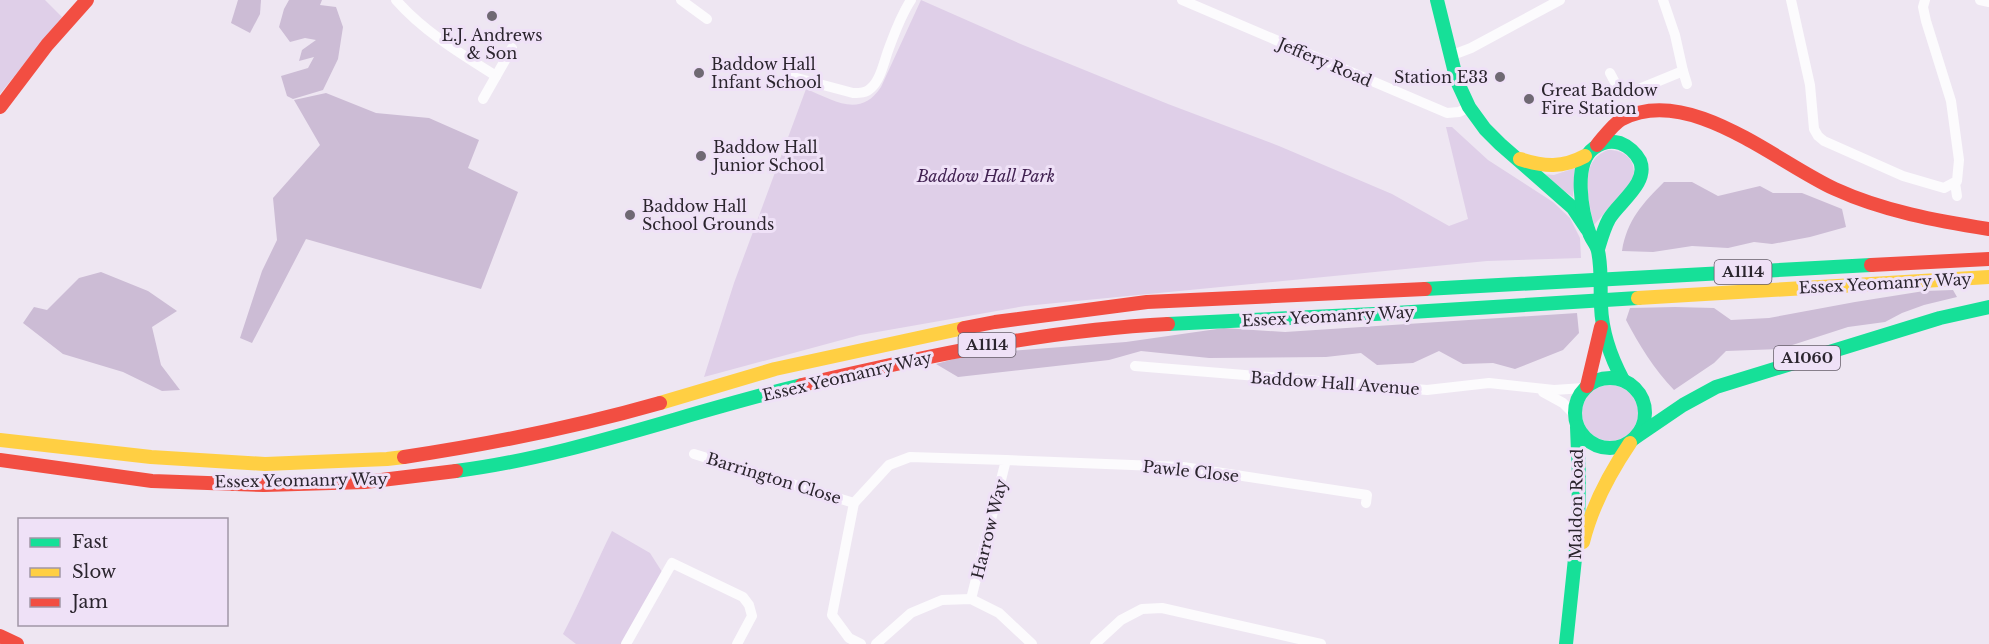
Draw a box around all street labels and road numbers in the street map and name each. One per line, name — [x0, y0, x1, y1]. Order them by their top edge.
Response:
street label: Jeffery Road — [1273, 32, 1375, 91]
road number: A1114 — [1714, 260, 1772, 284]
street label: Essex Yeomanry Way — [1798, 268, 1973, 298]
street label: Essex Yeomanry Way — [1241, 301, 1416, 331]
road number: A1114 — [958, 333, 1016, 357]
road number: A1060 — [1774, 346, 1840, 370]
street label: Essex Yeomanry Way — [760, 347, 934, 405]
street label: Baddow Hall Avenue — [1250, 367, 1420, 399]
street label: Barrington Close — [704, 448, 844, 508]
street label: Maldon Road — [1565, 448, 1587, 560]
street label: Pawle Close — [1142, 456, 1240, 486]
street label: Essex Yeomanry Way — [214, 468, 388, 492]
street label: Harrow Way — [967, 476, 1011, 581]

